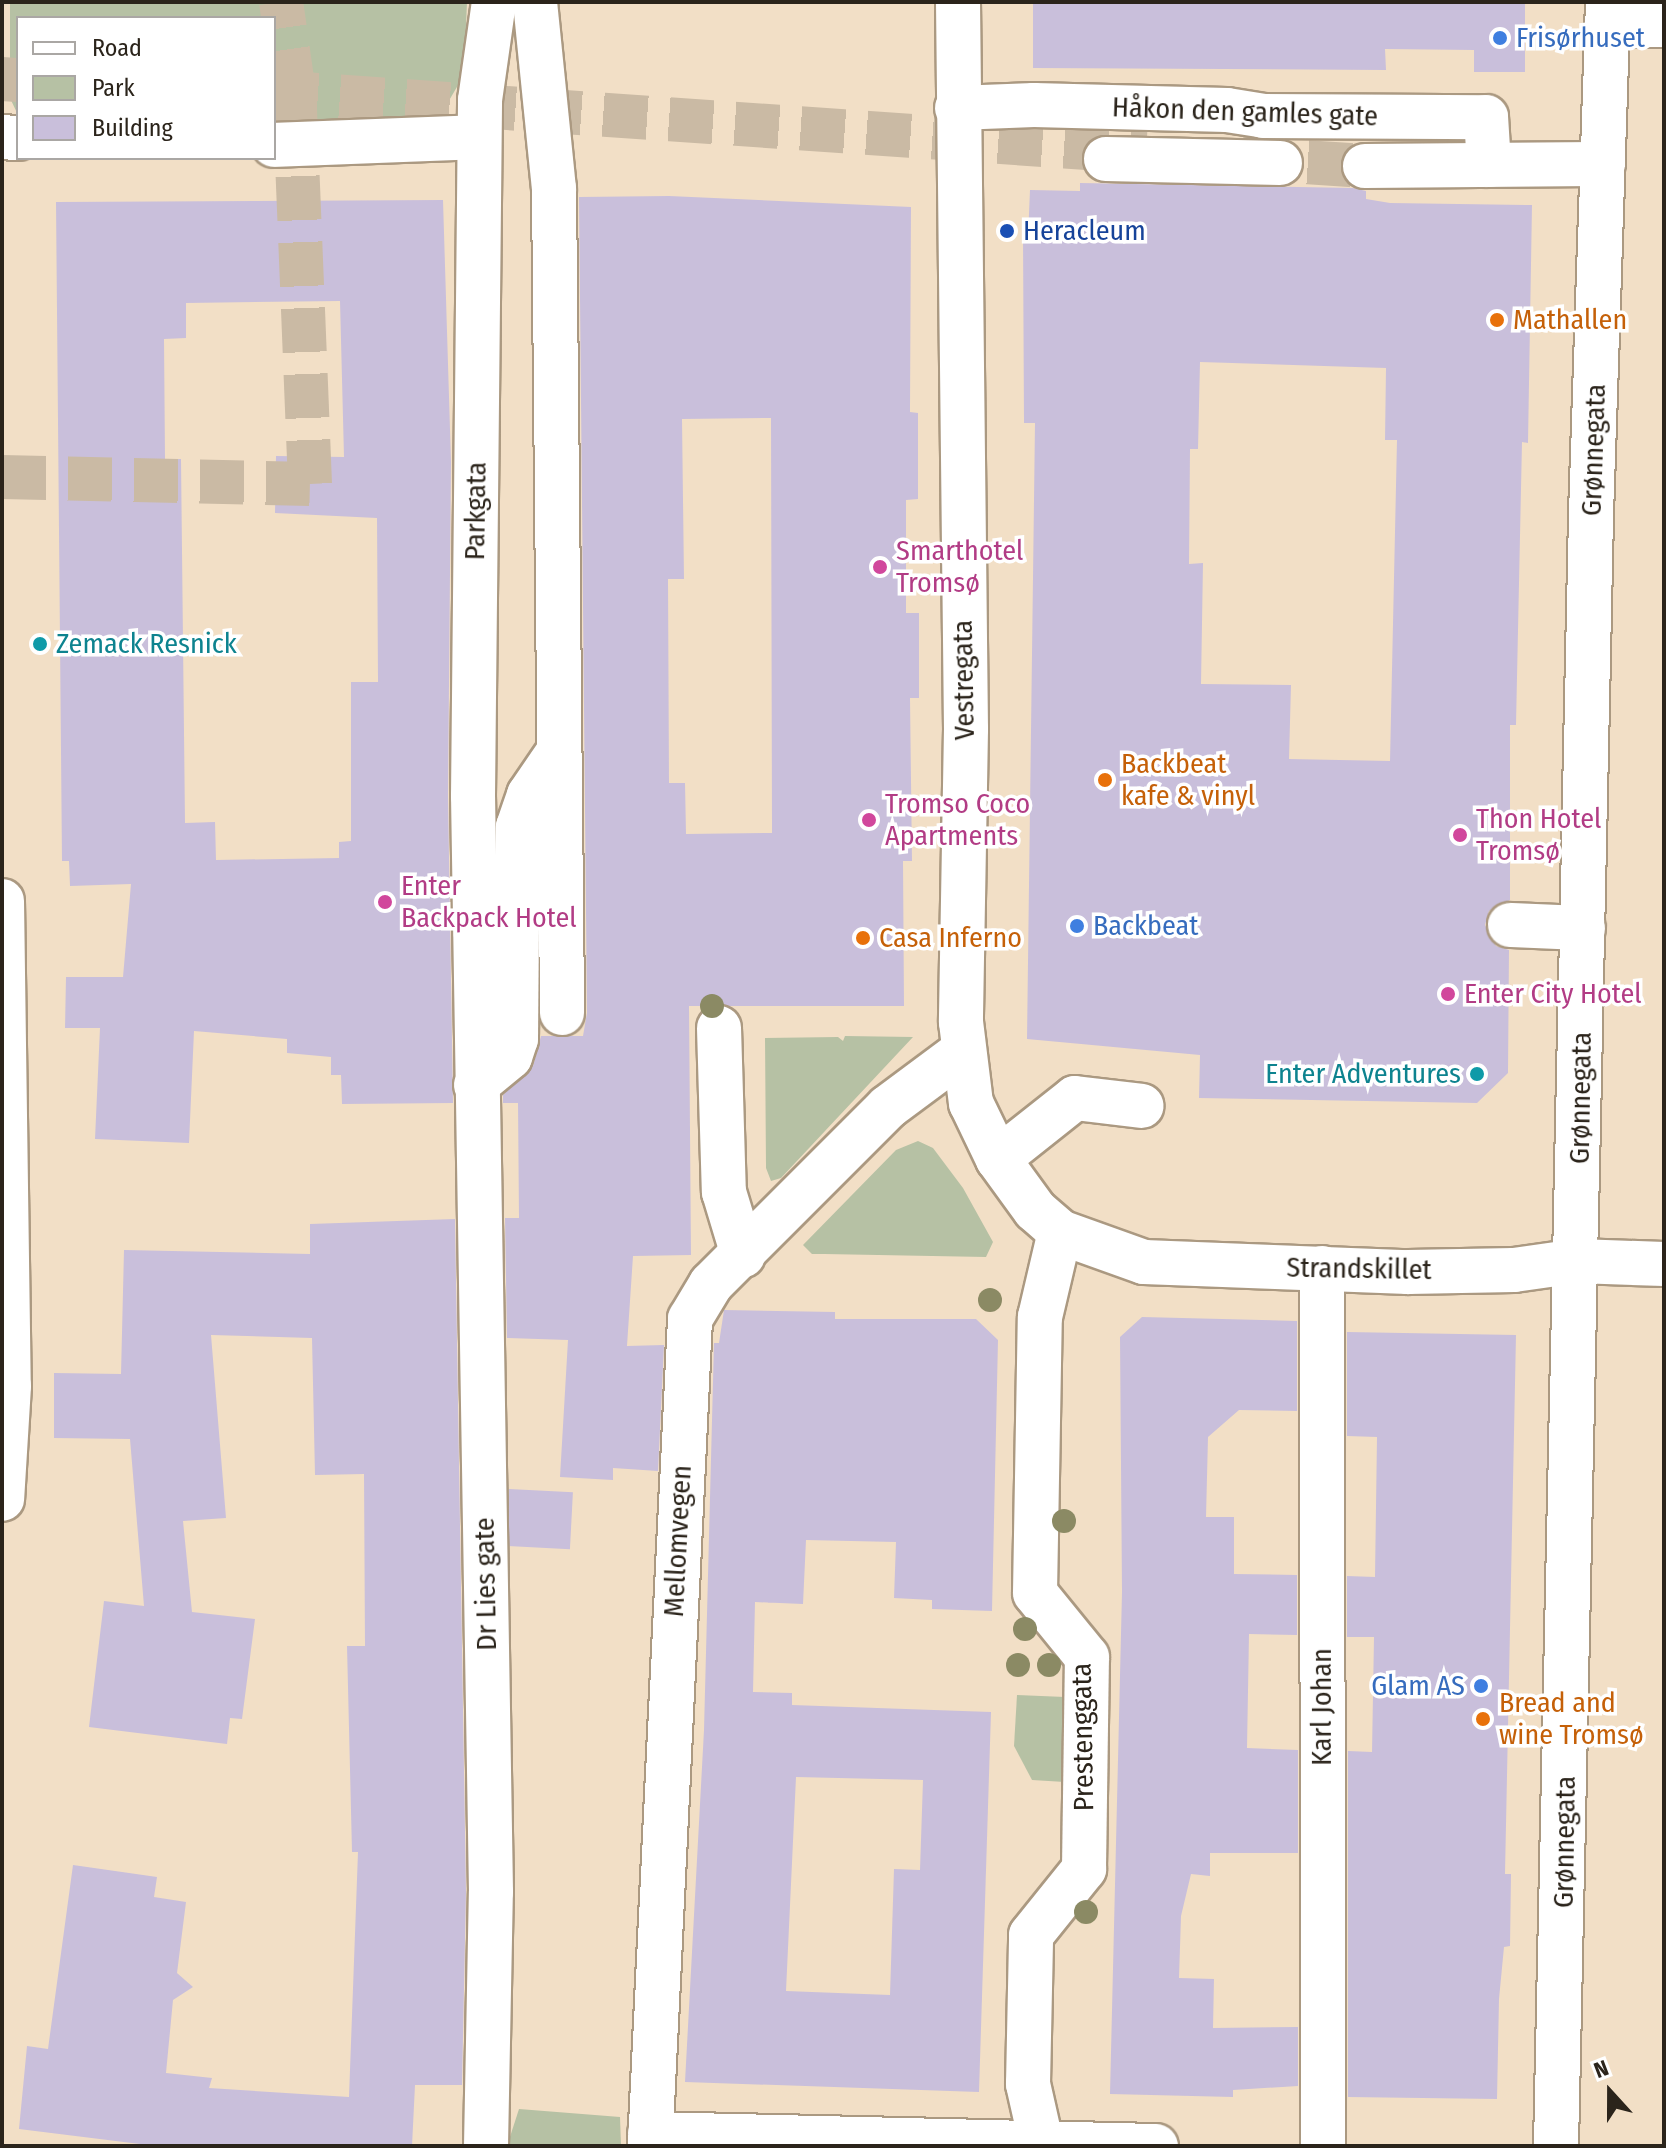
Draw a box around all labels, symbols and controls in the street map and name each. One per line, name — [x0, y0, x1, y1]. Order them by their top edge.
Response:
legend — [16, 16, 276, 160]
place label: Frisørhuset — [1516, 21, 1645, 55]
marker: Frisørhuset — [1491, 29, 1509, 47]
text: Road — [92, 34, 142, 62]
text: Park — [92, 74, 135, 102]
street label: Håkon den gamles gate — [1111, 91, 1379, 133]
text: Building — [92, 114, 173, 142]
place label: Heracleum — [1023, 214, 1146, 248]
marker: Heracleum — [998, 222, 1016, 240]
place label: Mathallen — [1513, 303, 1627, 337]
marker: Mathallen — [1488, 311, 1506, 329]
street label: Grønnegata — [1575, 383, 1613, 517]
street label: Parkgata — [458, 461, 494, 561]
place label: Smarthotel Tromsø — [896, 534, 1024, 600]
marker: Smarthotel Tromsø — [871, 558, 889, 576]
street label: Vestregata — [946, 620, 982, 740]
place label: Zemack Resnick — [56, 627, 237, 661]
marker: Zemack Resnick — [31, 635, 49, 653]
place label: Backbeat kafe & vinyl — [1121, 747, 1255, 813]
marker: Backbeat kafe & vinyl — [1096, 771, 1114, 789]
place label: Tromso Coco Apartments — [885, 787, 1030, 853]
place label: Thon Hotel Tromsø — [1476, 802, 1601, 868]
marker: Tromso Coco Apartments — [860, 811, 878, 829]
marker: Thon Hotel Tromsø — [1451, 826, 1469, 844]
place label: Enter Backpack Hotel — [401, 869, 577, 935]
marker: Enter Backpack Hotel — [376, 893, 394, 911]
place label: Backbeat — [1093, 909, 1198, 943]
marker: Backbeat — [1068, 917, 1086, 935]
place label: Casa Inferno — [879, 921, 1022, 955]
marker: Casa Inferno — [854, 929, 872, 947]
place label: Enter City Hotel — [1464, 977, 1642, 1011]
marker: Enter City Hotel — [1439, 985, 1457, 1003]
street label: Grønnegata — [1563, 1032, 1599, 1164]
place label: Enter Adventures — [1265, 1057, 1461, 1091]
marker: Enter Adventures — [1468, 1065, 1486, 1083]
street label: Strandskillet — [1286, 1251, 1432, 1287]
street label: Mellomvegen — [657, 1464, 699, 1618]
street label: Dr Lies gate — [468, 1517, 504, 1651]
street label: Karl Johan — [1305, 1648, 1339, 1766]
street label: Prestenggata — [1065, 1663, 1101, 1811]
place label: Glam AS — [1371, 1669, 1465, 1703]
marker: Glam AS — [1472, 1677, 1490, 1695]
place label: Bread and wine Tromsø — [1499, 1686, 1644, 1752]
marker: Bread and wine Tromsø — [1474, 1710, 1492, 1728]
street label: Grønnegata — [1547, 1776, 1583, 1908]
north arrow — [1570, 2052, 1650, 2132]
text: N — [1590, 2054, 1612, 2084]

